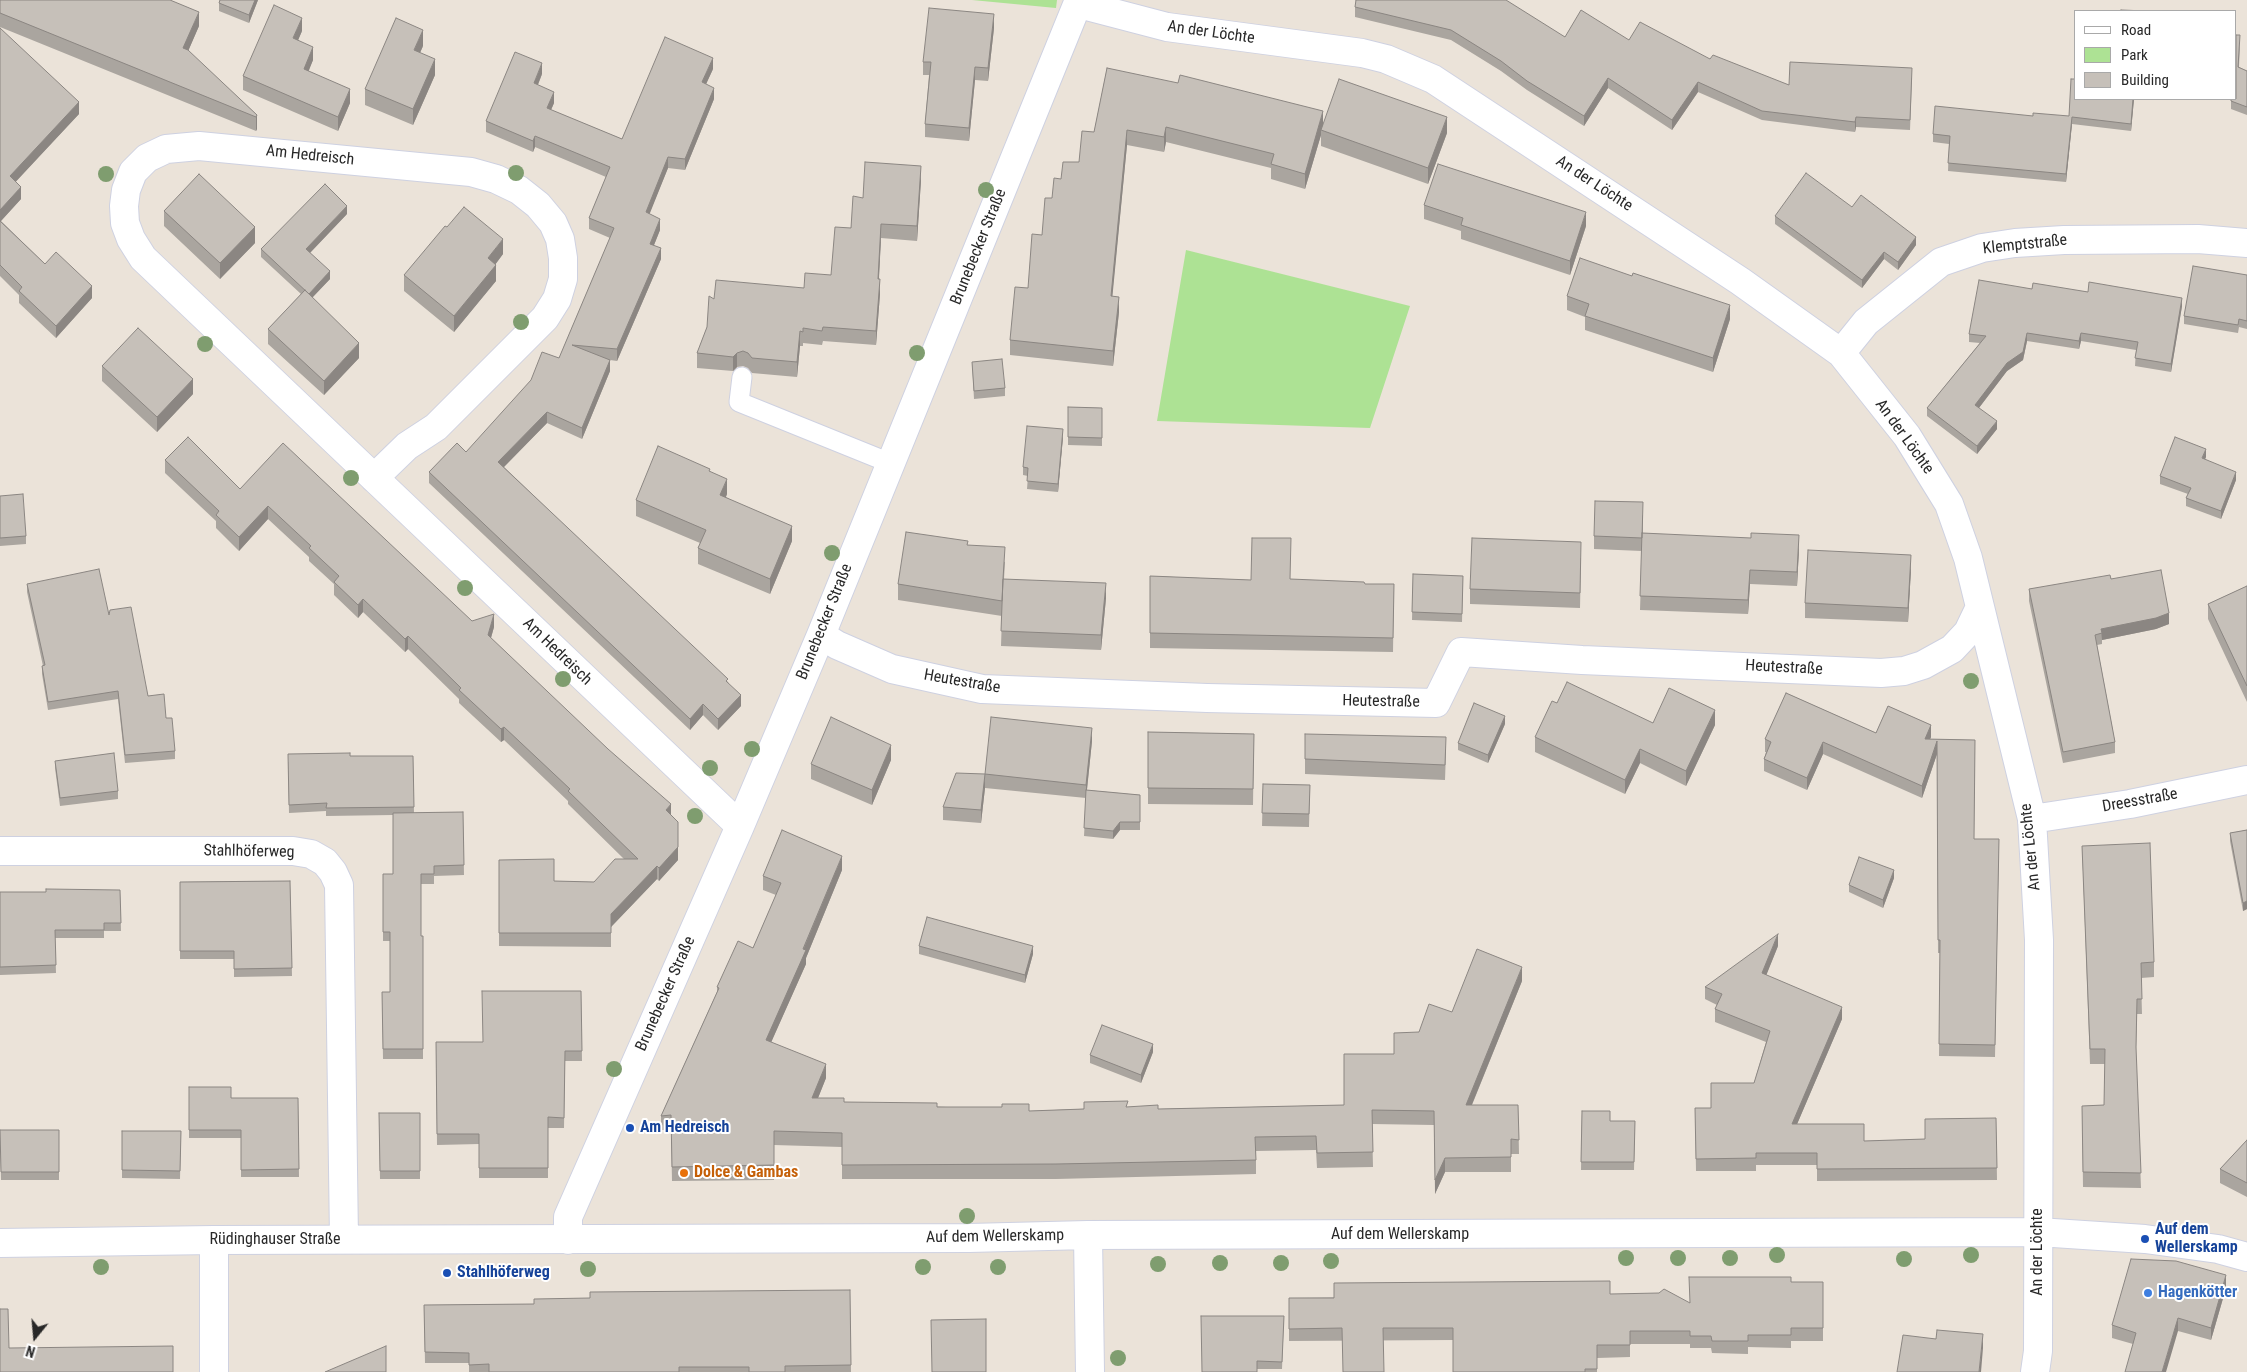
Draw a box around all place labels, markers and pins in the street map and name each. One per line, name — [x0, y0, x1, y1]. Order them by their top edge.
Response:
place label: Am Hedreisch — [640, 1118, 729, 1138]
marker: Am Hedreisch — [624, 1122, 636, 1134]
place label: Dolce & Gambas — [694, 1163, 798, 1183]
marker: Dolce & Gambas — [678, 1167, 690, 1179]
place label: Auf dem Wellerskamp — [2155, 1220, 2238, 1258]
marker: Auf dem Wellerskamp — [2139, 1233, 2151, 1245]
place label: Stahlhöferweg — [457, 1263, 550, 1283]
marker: Stahlhöferweg — [441, 1267, 453, 1279]
place label: Hagenkötter — [2158, 1283, 2237, 1303]
marker: Hagenkötter — [2142, 1287, 2154, 1299]

